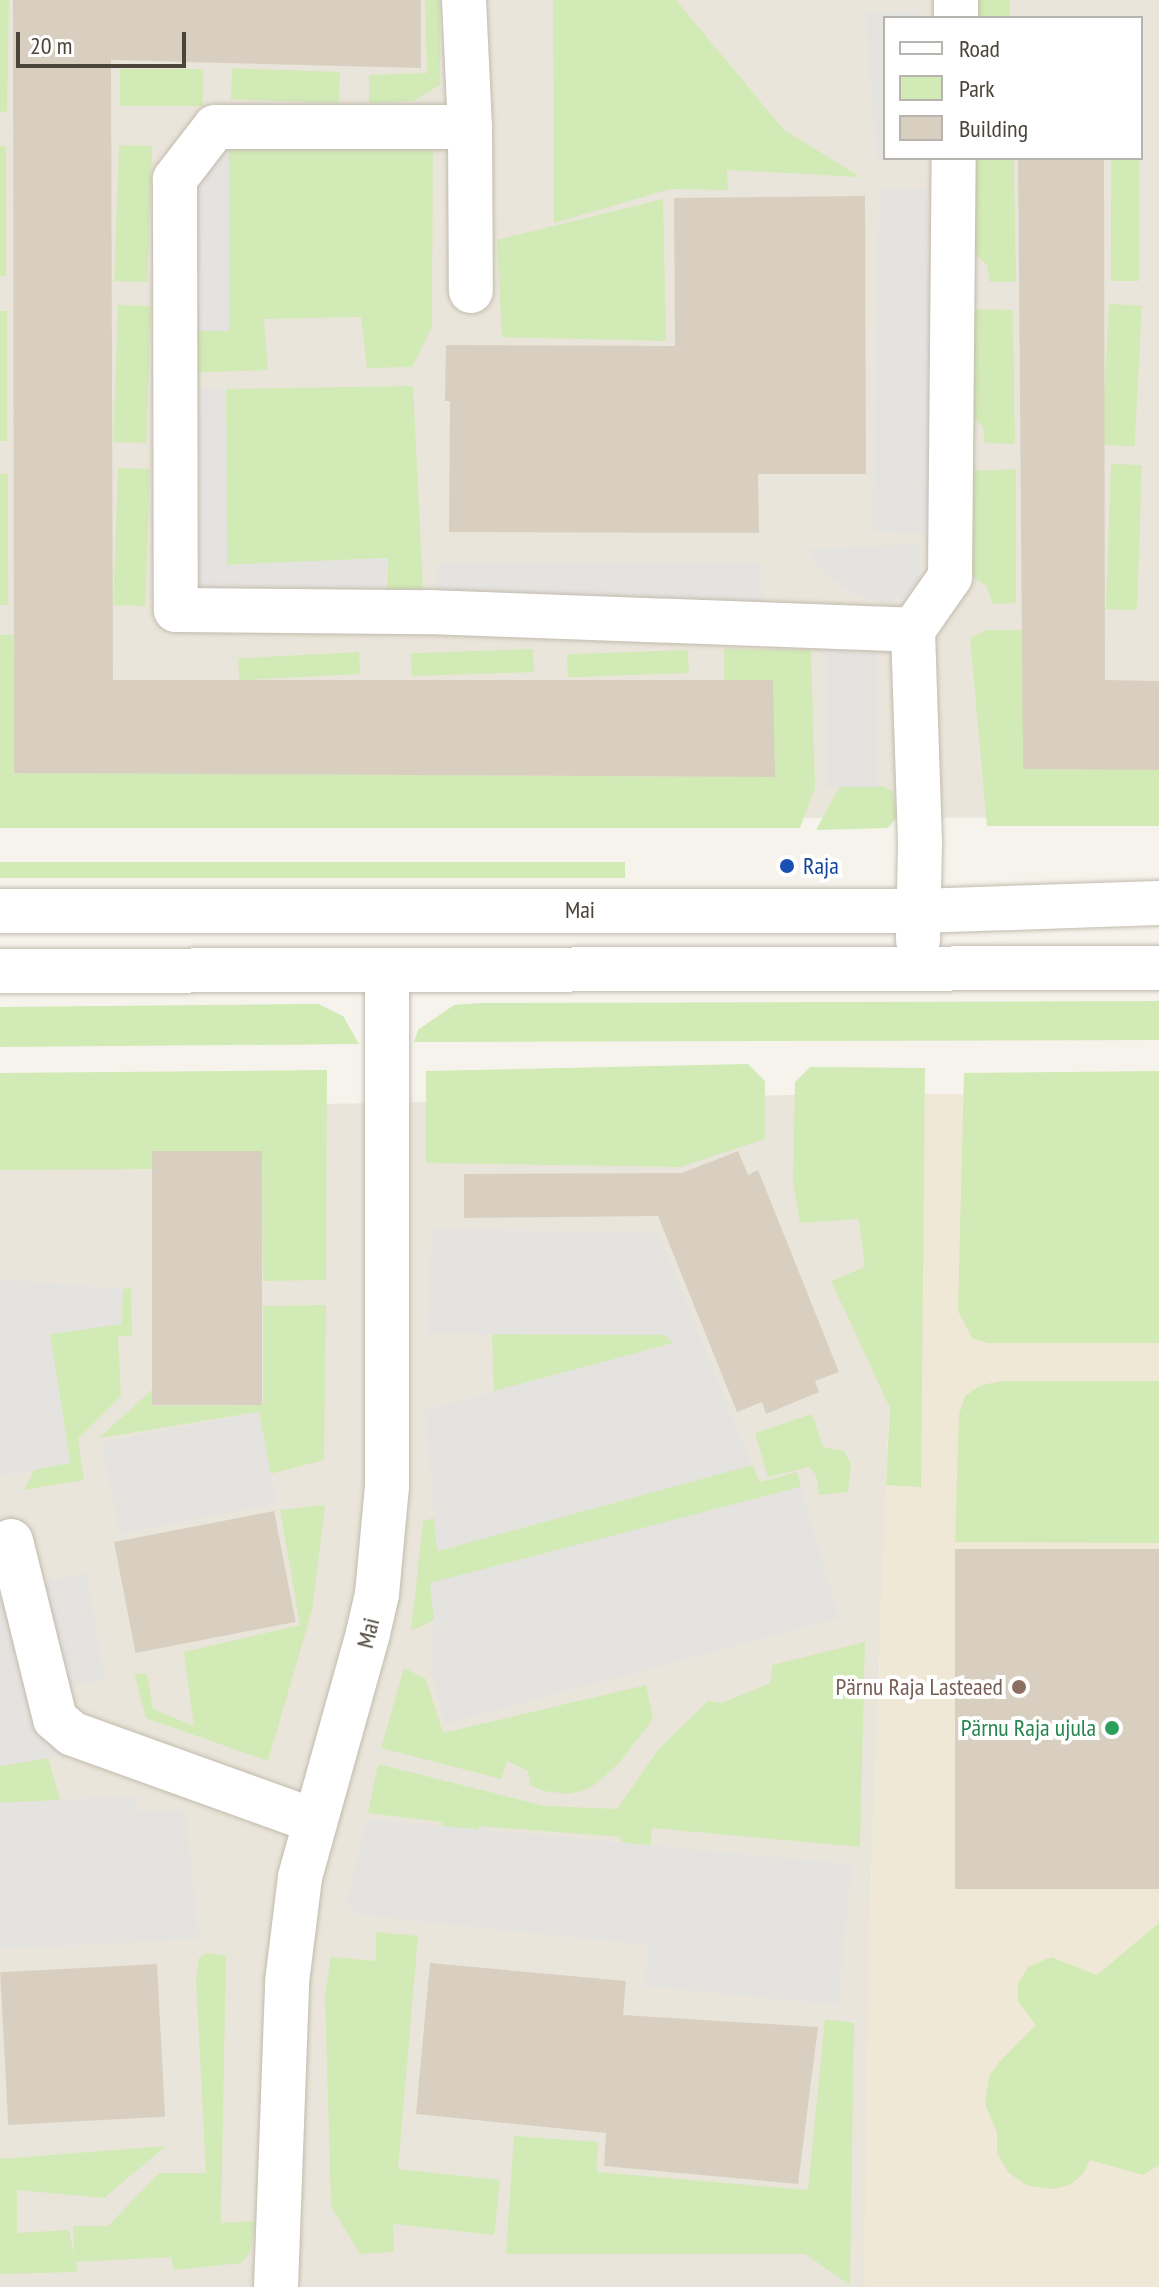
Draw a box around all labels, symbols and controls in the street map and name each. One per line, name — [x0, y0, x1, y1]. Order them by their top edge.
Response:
scale bar — [20, 16, 190, 66]
legend — [883, 16, 1143, 160]
text: 20 m — [30, 30, 72, 61]
text: Road — [959, 33, 1000, 64]
text: Park — [959, 73, 995, 104]
text: Building — [959, 113, 1028, 144]
place label: Raja — [803, 852, 839, 880]
marker: Raja — [778, 857, 796, 875]
street label: Mai — [565, 896, 595, 924]
street label: Mai — [350, 1615, 386, 1651]
place label: Pärnu Raja Lasteaed — [835, 1673, 1003, 1701]
marker: Pärnu Raja Lasteaed — [1010, 1678, 1028, 1696]
place label: Pärnu Raja ujula — [961, 1714, 1096, 1742]
marker: Pärnu Raja ujula — [1103, 1719, 1121, 1737]

